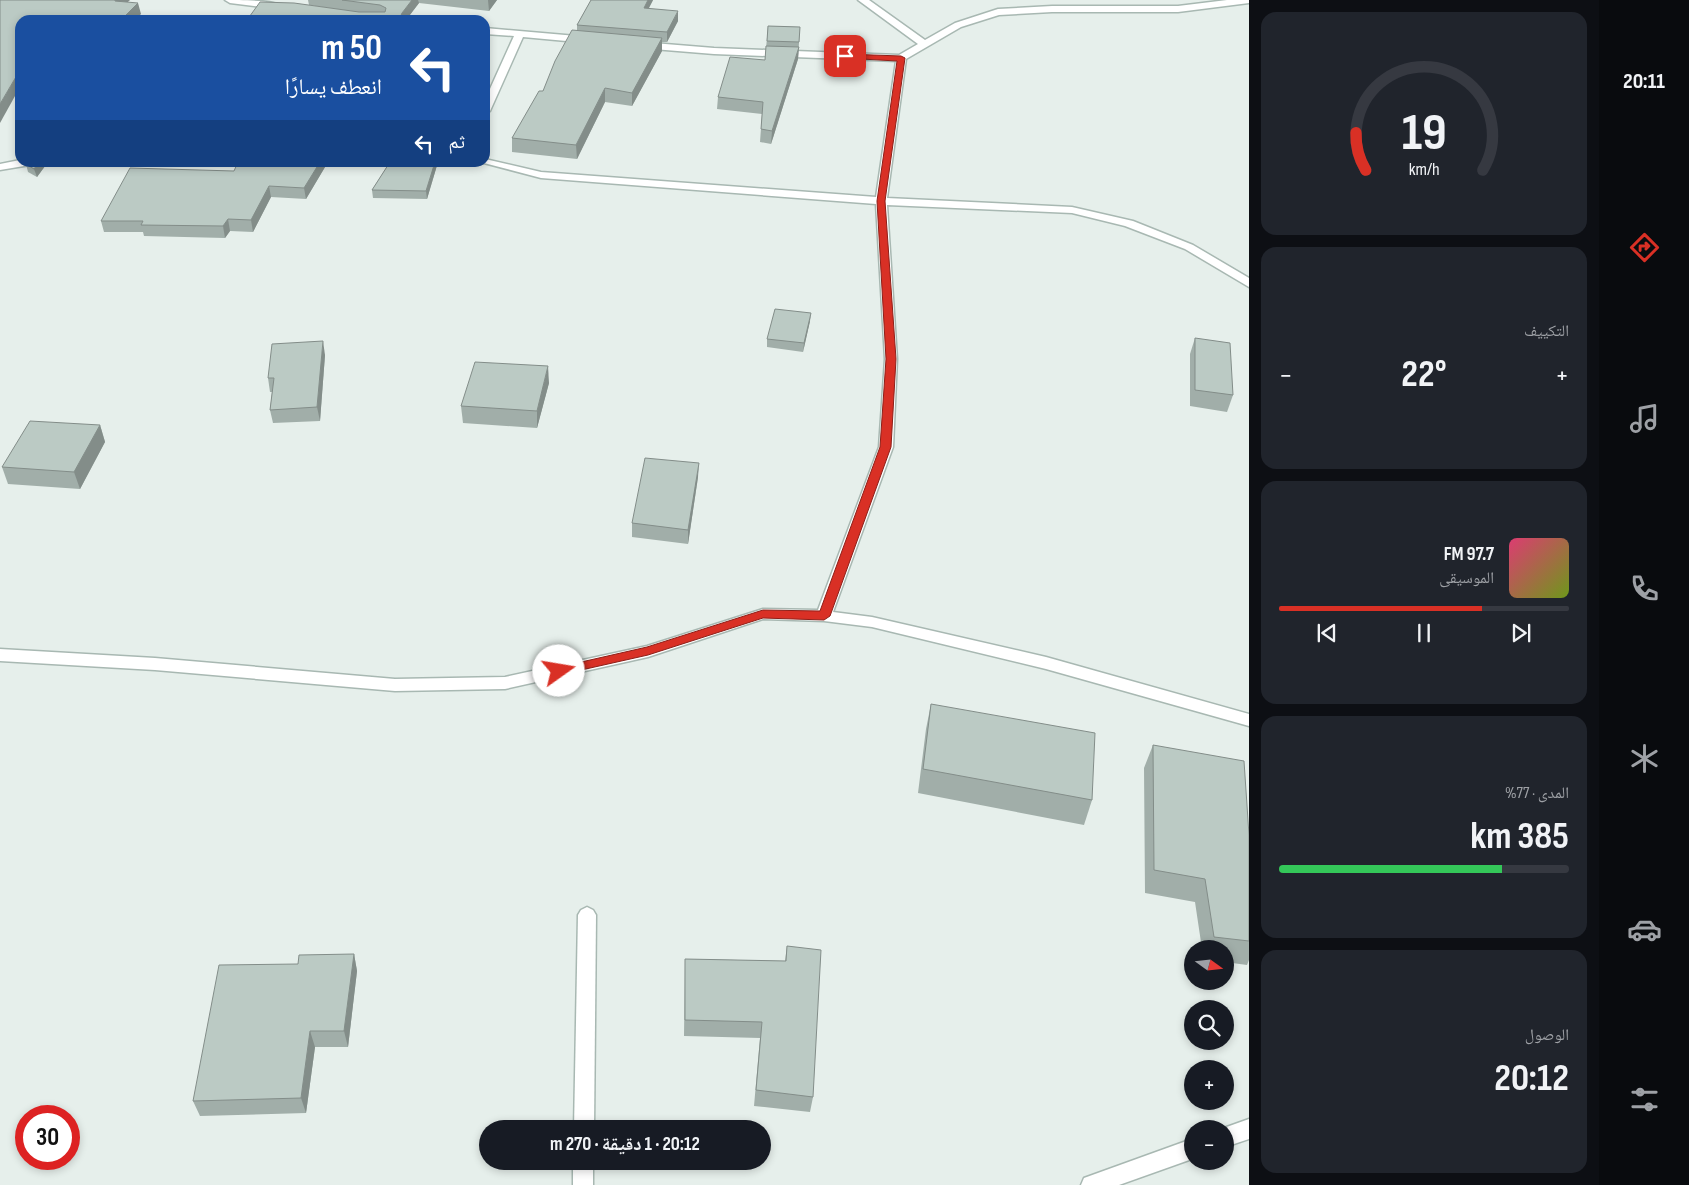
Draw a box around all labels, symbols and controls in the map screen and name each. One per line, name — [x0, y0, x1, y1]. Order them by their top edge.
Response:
text: 50 m — [321, 27, 382, 70]
icon: left — [400, 35, 465, 100]
pin — [824, 35, 866, 77]
icon: arrive — [831, 42, 859, 70]
text: 20:11 — [1623, 68, 1665, 95]
text: انعطف يسارًا — [285, 74, 382, 101]
text: 19 — [1401, 102, 1447, 165]
icon: left — [410, 130, 438, 158]
text: ثم — [448, 131, 465, 154]
text: km/h — [1409, 159, 1439, 180]
icon: directions — [1627, 230, 1662, 265]
text: التكييف — [1524, 322, 1569, 341]
text: 22° — [1401, 352, 1447, 397]
text: − — [1279, 359, 1293, 392]
text: + — [1555, 359, 1569, 392]
icon: music — [1627, 401, 1662, 436]
text: 97.7 FM — [1444, 543, 1494, 566]
text: الموسيقى — [1439, 569, 1494, 588]
icon: phone — [1627, 571, 1662, 606]
icon: previous — [1313, 619, 1341, 647]
icon: pause — [1410, 619, 1438, 647]
icon: next — [1507, 619, 1535, 647]
position arrow — [532, 644, 584, 696]
icon: climate — [1627, 741, 1662, 776]
text: المدى · 77% — [1505, 784, 1569, 803]
text: 385 km — [1470, 814, 1569, 859]
icon: car — [1627, 912, 1662, 947]
north arrow — [1184, 940, 1234, 990]
map controls — [1184, 940, 1234, 1170]
button: search — [1184, 1000, 1234, 1050]
text: الوصول — [1525, 1026, 1569, 1045]
text: 20:12 — [1494, 1056, 1569, 1101]
button: + — [1184, 1060, 1234, 1110]
icon: filters — [1627, 1082, 1662, 1117]
speed limit sign: 30 — [15, 1105, 80, 1170]
button: − — [1184, 1120, 1234, 1170]
text: 20:12 · 1 دقيقة · 270 m — [550, 1133, 700, 1156]

